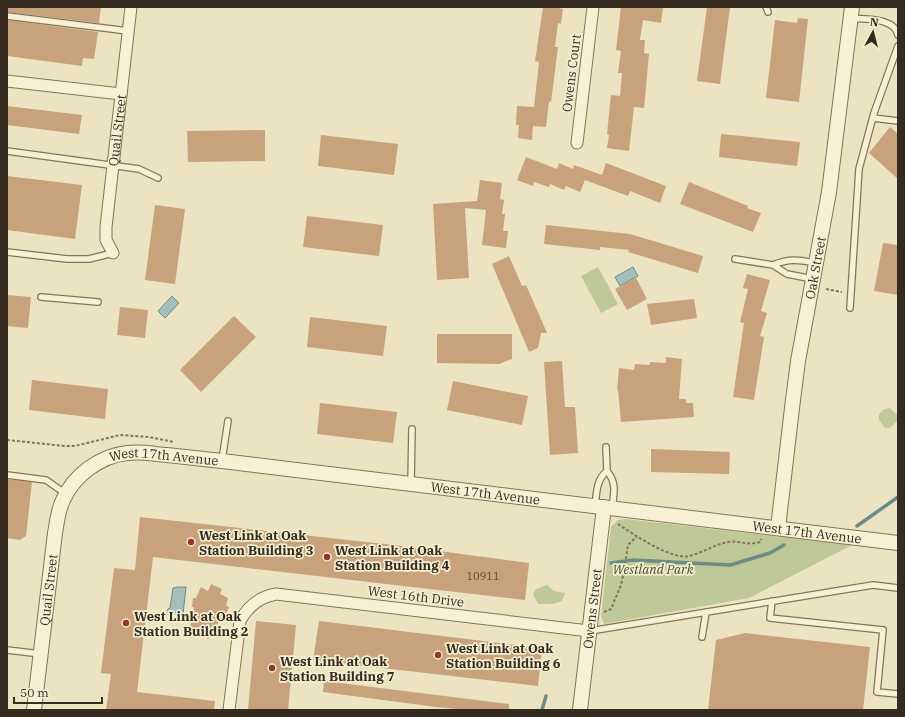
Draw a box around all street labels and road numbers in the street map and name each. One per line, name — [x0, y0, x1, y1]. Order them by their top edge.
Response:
street label: Owens Court — [558, 33, 585, 113]
street label: Quail Street — [105, 93, 130, 167]
street label: Oak Street — [801, 235, 830, 301]
street label: West 17th Avenue — [107, 444, 219, 470]
street label: West 17th Avenue — [430, 478, 541, 509]
street label: West 17th Avenue — [751, 517, 863, 548]
street label: Quail Street — [36, 553, 61, 627]
street label: Owens Street — [579, 567, 606, 650]
street label: West 16th Drive — [367, 582, 465, 611]

